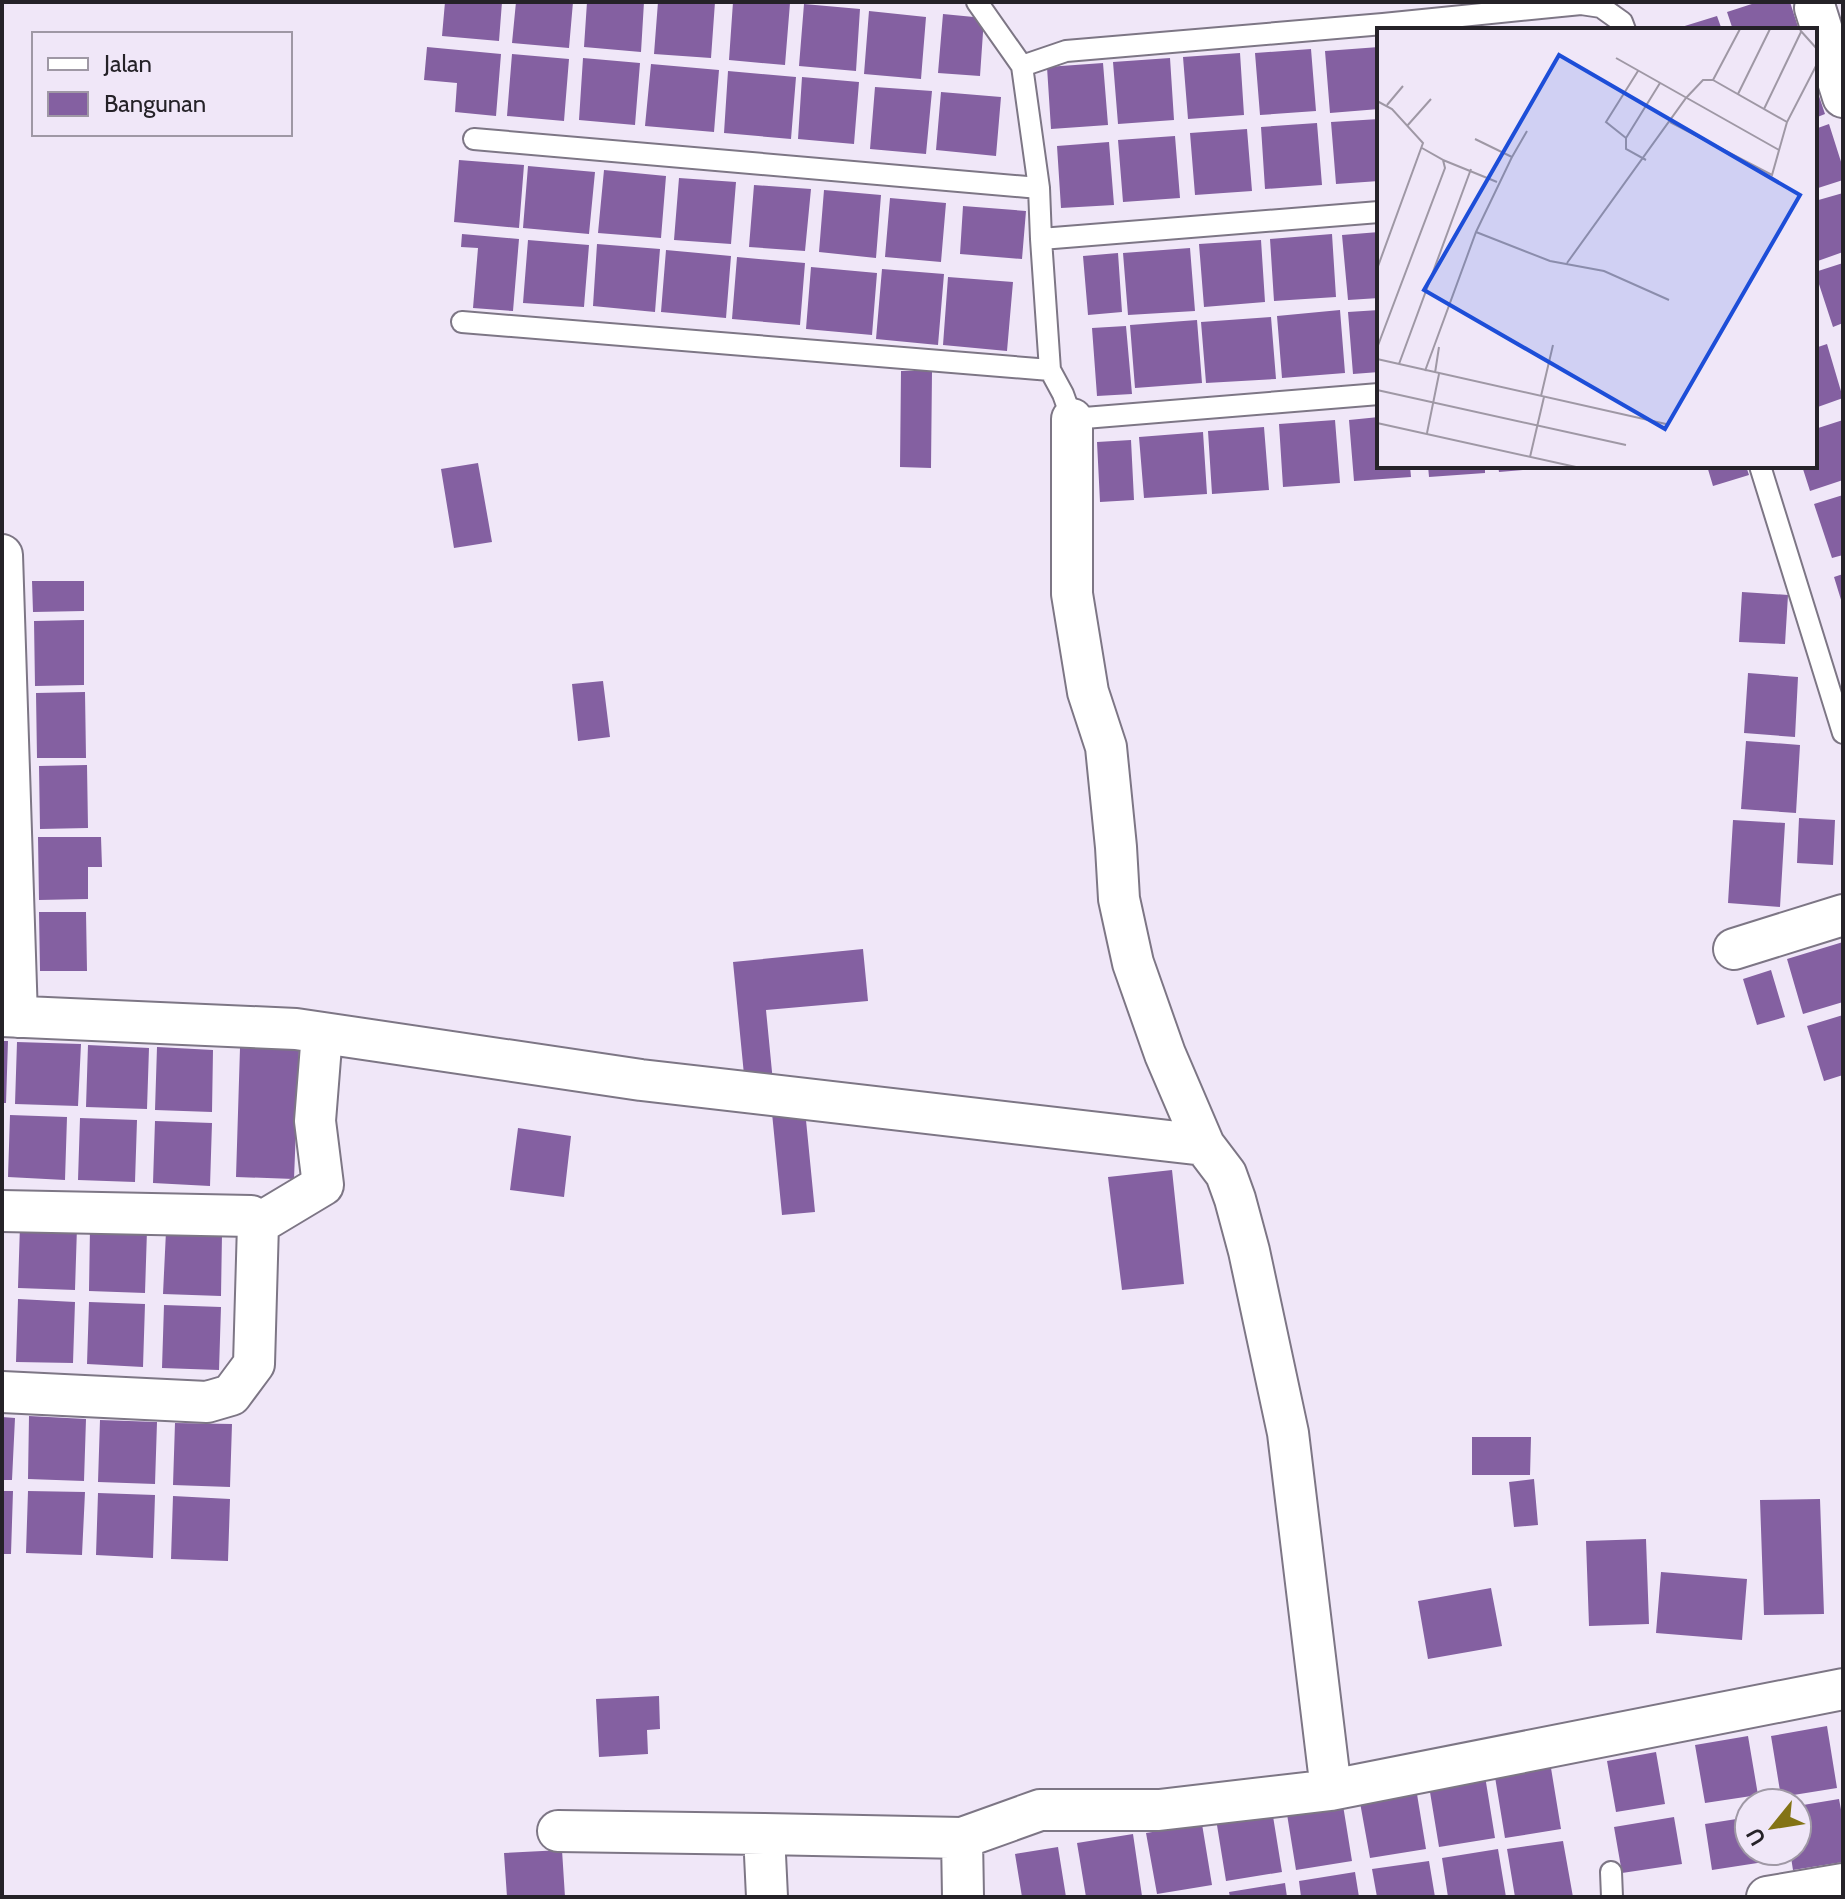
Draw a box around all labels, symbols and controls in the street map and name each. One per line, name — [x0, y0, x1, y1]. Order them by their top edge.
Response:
inset map — [1377, 28, 1817, 468]
legend — [32, 32, 292, 136]
text: Jalan — [103, 49, 152, 78]
text: Bangunan — [104, 89, 206, 118]
north arrow — [1733, 1787, 1813, 1867]
text: U — [1740, 1823, 1772, 1850]

